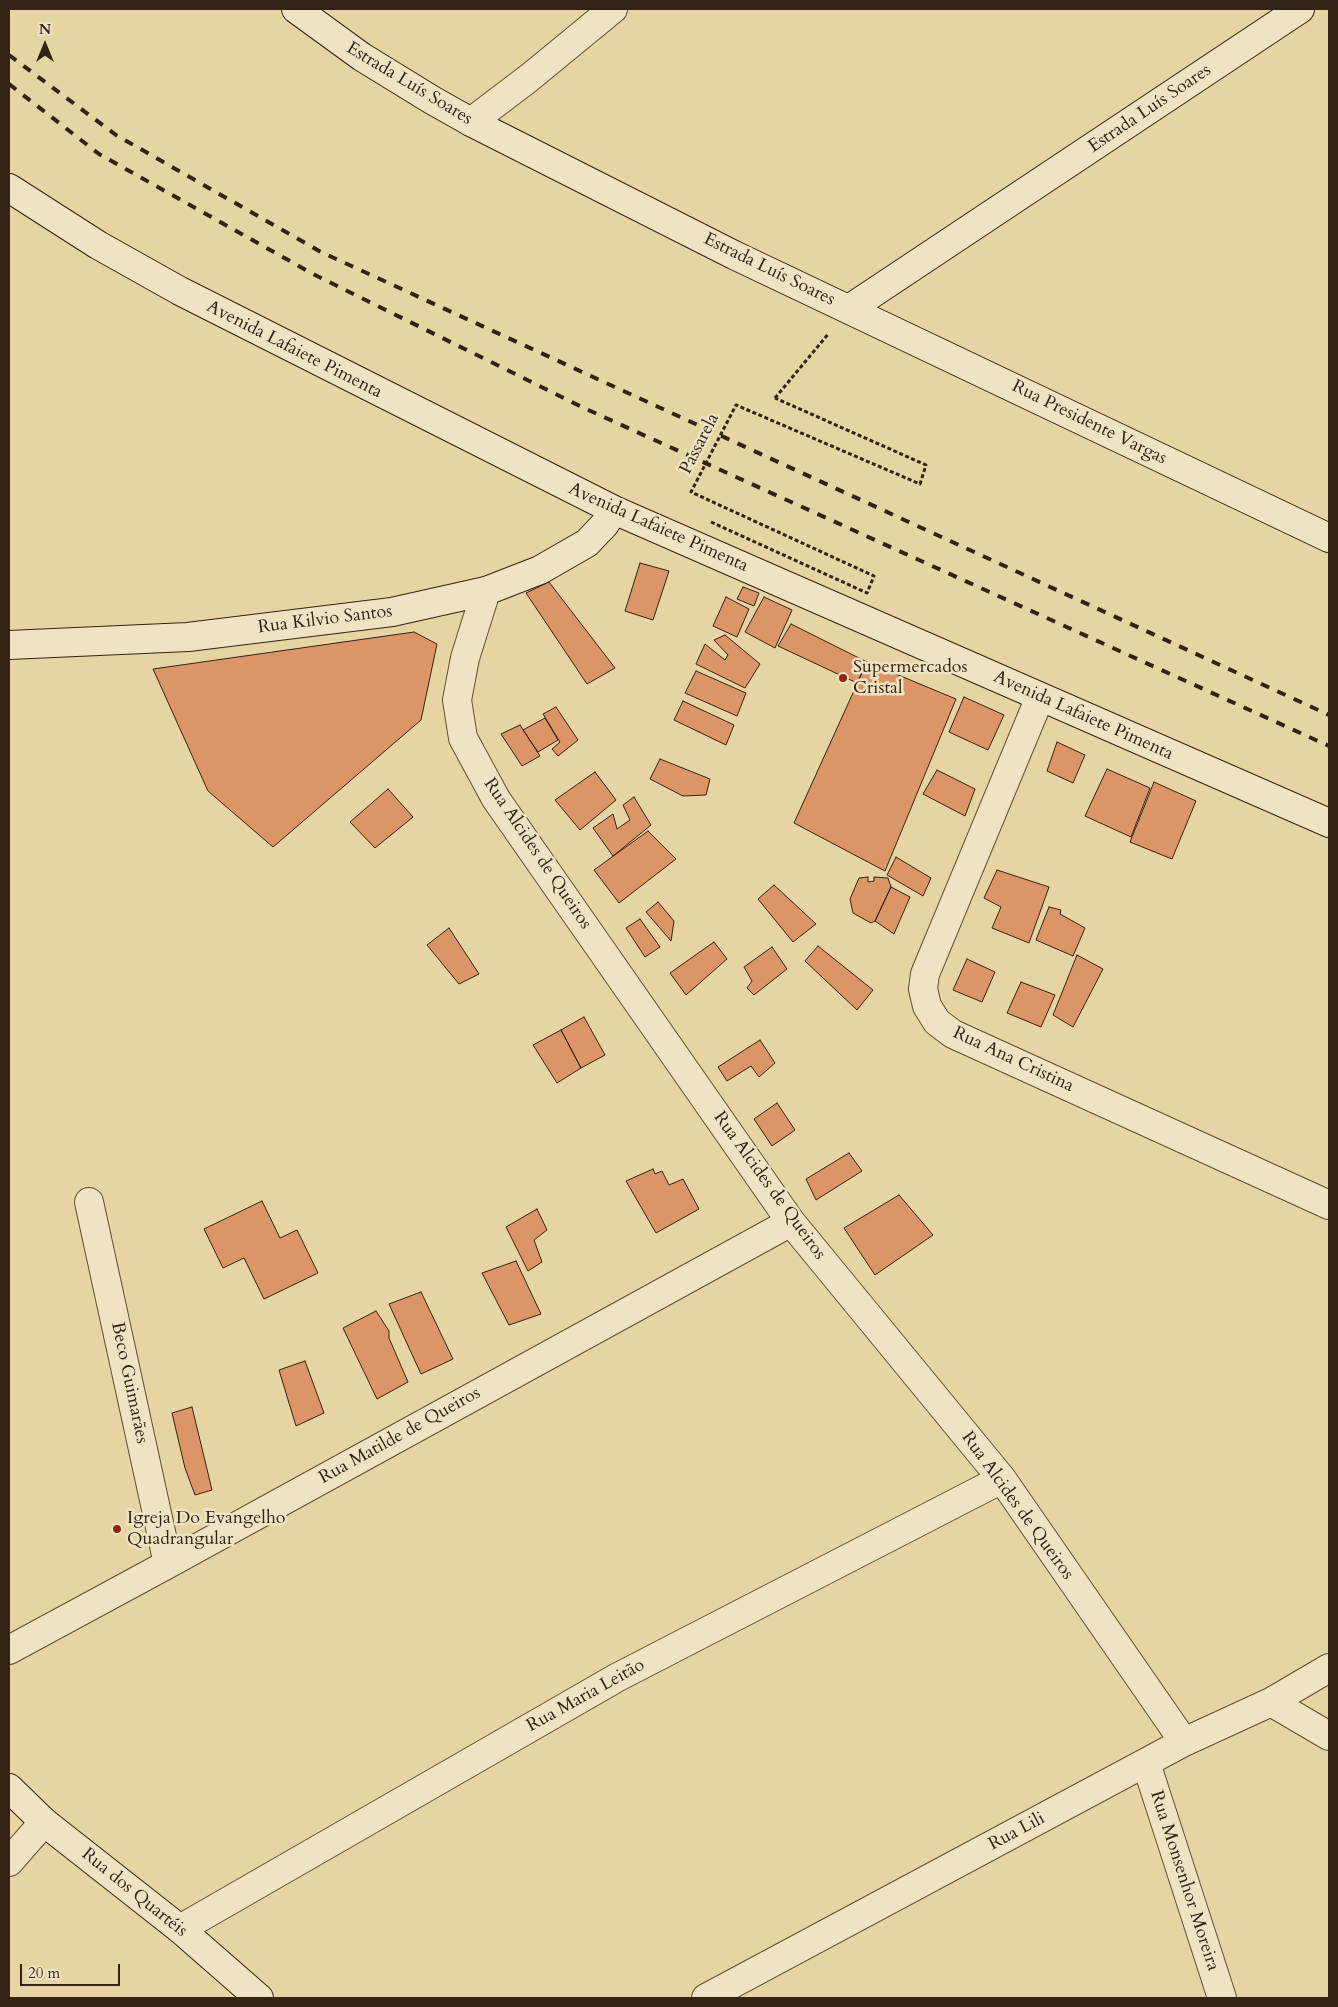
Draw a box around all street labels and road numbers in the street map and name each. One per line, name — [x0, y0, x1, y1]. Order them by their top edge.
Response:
street label: Estrada Luís Soares — [342, 38, 476, 130]
street label: Estrada Luís Soares — [1085, 60, 1215, 158]
street label: Estrada Luís Soares — [700, 229, 838, 311]
street label: Avenida Lafaiete Pimenta — [203, 296, 385, 404]
street label: Rua Presidente Vargas — [1008, 376, 1170, 470]
street label: Passarela — [676, 410, 724, 478]
street label: Avenida Lafaiete Pimenta — [565, 479, 751, 577]
street label: Rua Kilvio Santos — [257, 601, 393, 639]
street label: Avenida Lafaiete Pimenta — [990, 667, 1176, 765]
street label: Rua Alcides de Queiros — [478, 774, 596, 934]
street label: Rua Ana Cristina — [949, 1023, 1077, 1097]
street label: Rua Alcides de Queiros — [708, 1108, 830, 1264]
street label: Beco Guimarães — [106, 1320, 152, 1446]
street label: Rua Matilde de Queiros — [316, 1383, 484, 1489]
street label: Rua Alcides de Queiros — [956, 1428, 1078, 1584]
street label: Rua Maria Leitão — [523, 1655, 649, 1737]
street label: Rua Monsenhor Moreira — [1145, 1788, 1223, 1974]
street label: Rua Lili — [985, 1808, 1049, 1856]
street label: Rua dos Quartéis — [77, 1844, 191, 1942]

